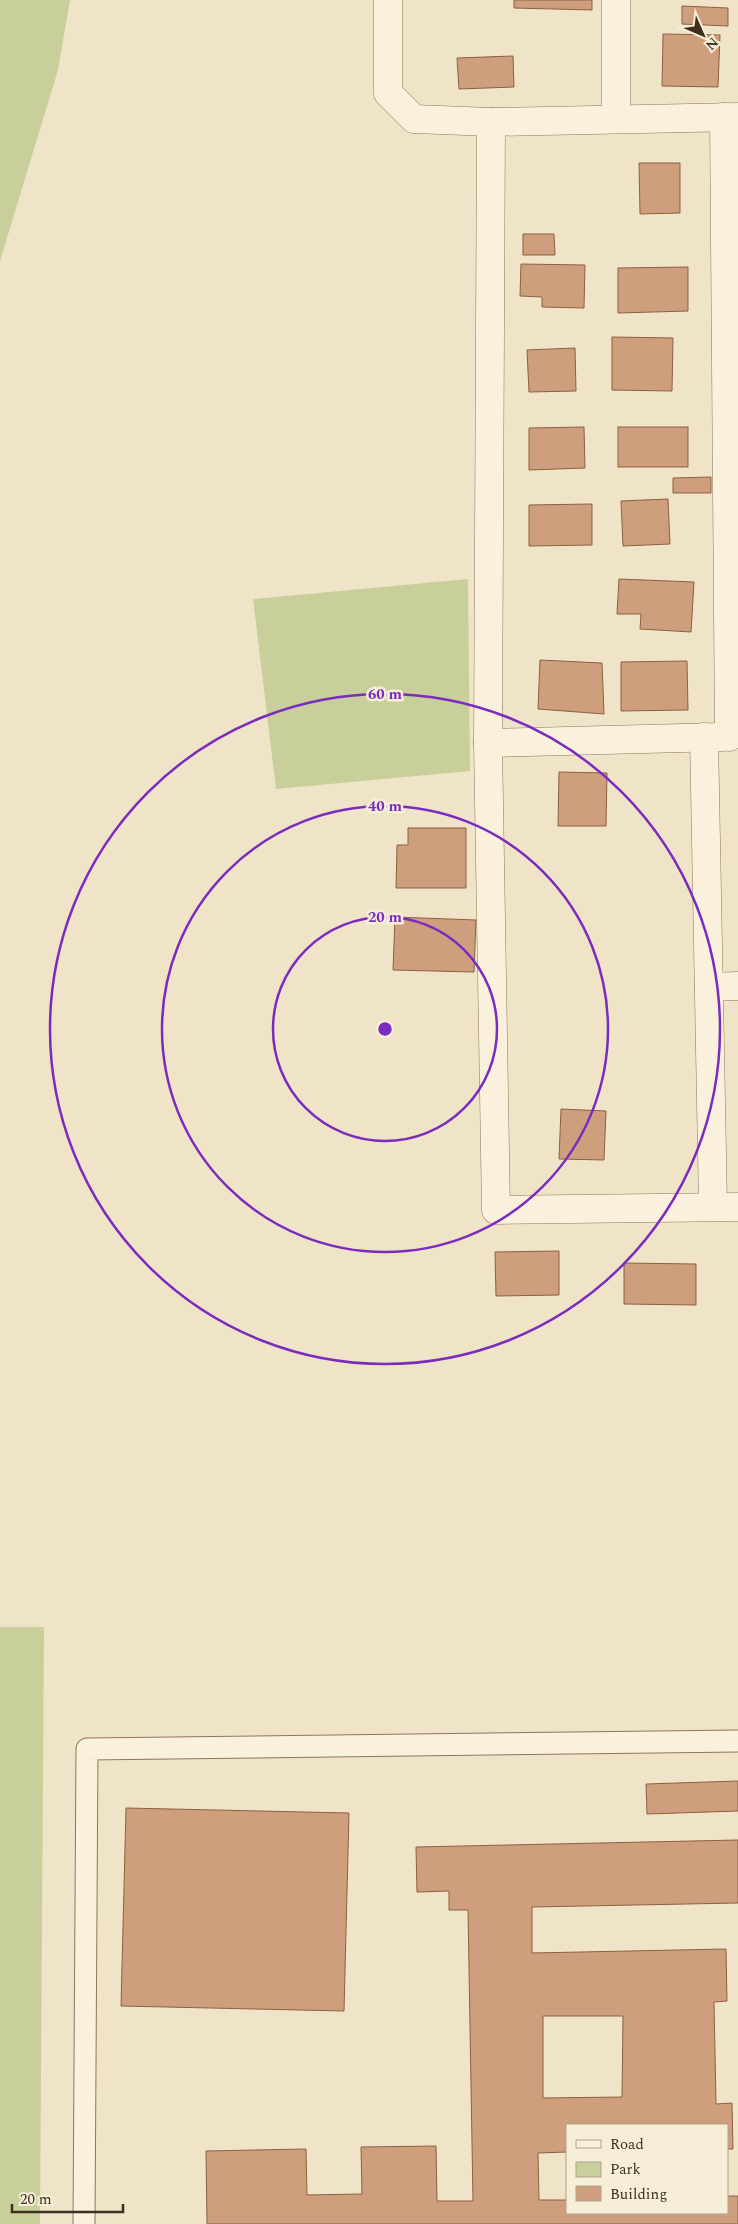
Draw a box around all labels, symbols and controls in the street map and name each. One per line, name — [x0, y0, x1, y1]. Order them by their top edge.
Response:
north arrow — [678, 10, 728, 60]
text: N — [700, 32, 723, 55]
text: 60 m — [368, 683, 403, 706]
text: 40 m — [368, 795, 403, 818]
text: 20 m — [368, 906, 403, 929]
centre of rings — [376, 1020, 394, 1038]
legend — [566, 2124, 728, 2214]
text: Road — [610, 2133, 644, 2156]
text: Park — [610, 2158, 641, 2181]
scale bar — [12, 2182, 124, 2214]
text: Building — [610, 2183, 667, 2206]
text: 20 m — [20, 2188, 52, 2211]

